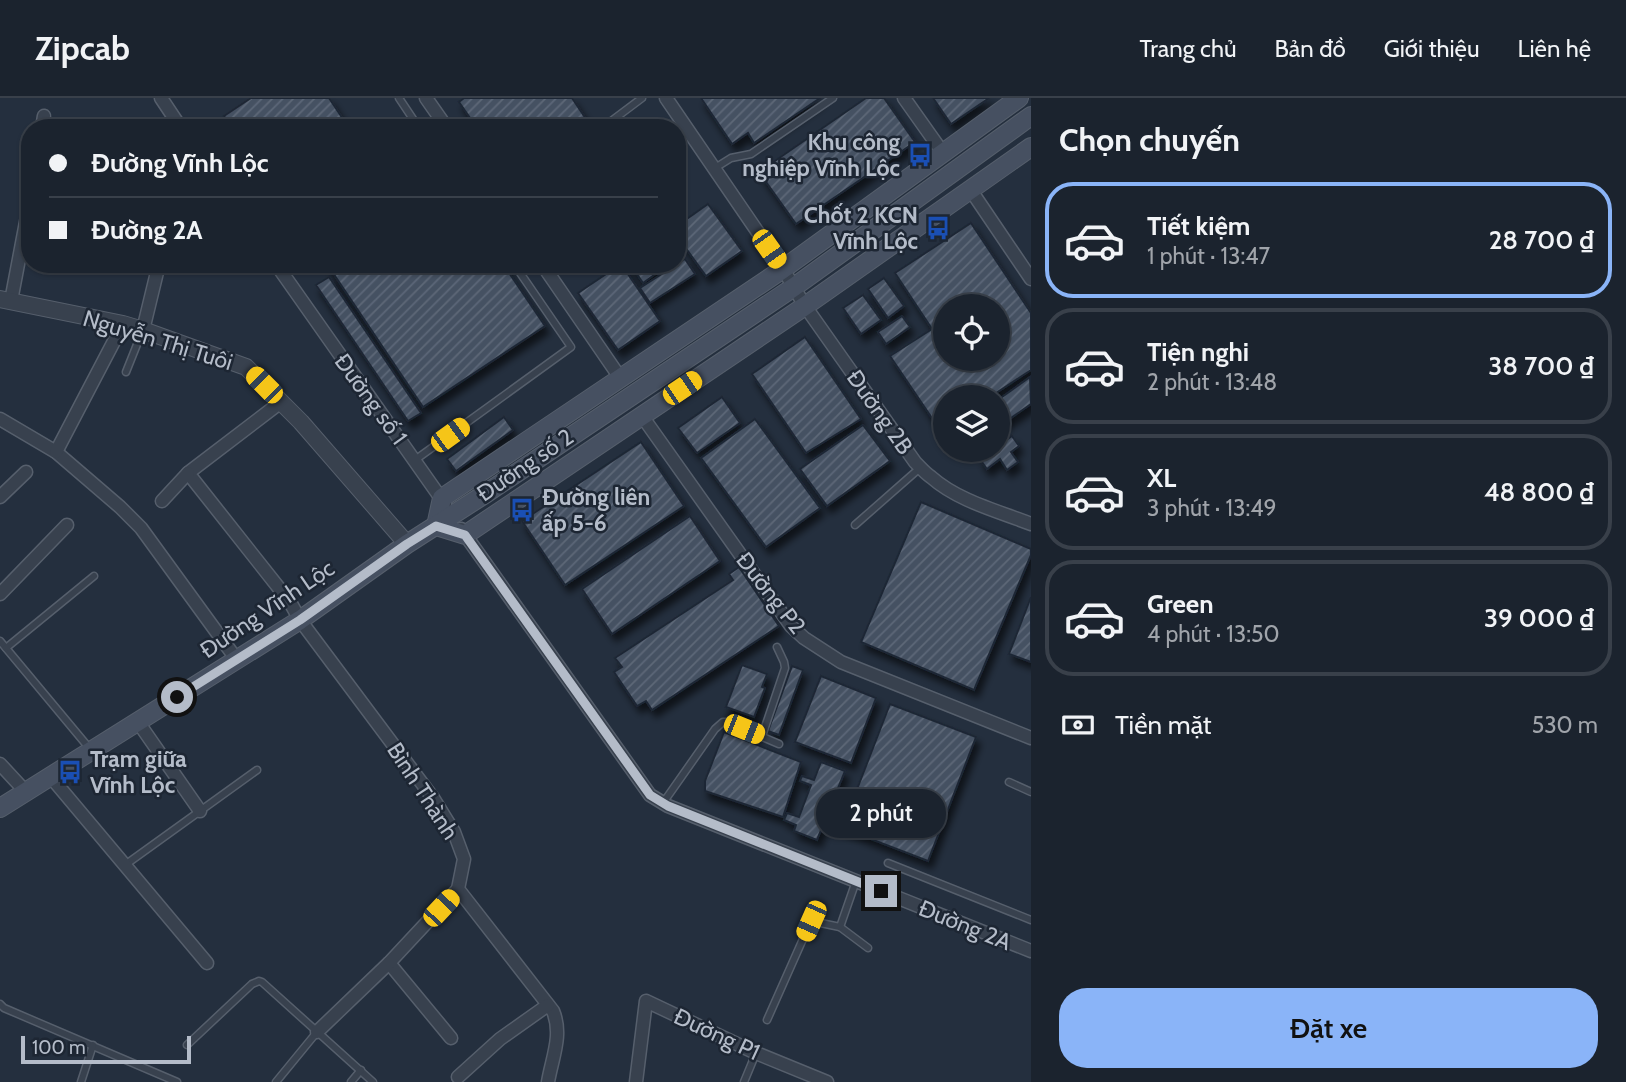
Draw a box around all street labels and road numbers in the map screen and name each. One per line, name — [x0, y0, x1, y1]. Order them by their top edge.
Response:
street label: Nguyễn Thị Tuôi — [80, 304, 236, 376]
street label: Đường số 1 — [329, 348, 413, 450]
street label: Đường 2B — [841, 364, 919, 460]
street label: Đường số 2 — [471, 423, 579, 507]
street label: Đường P2 — [730, 546, 812, 640]
street label: Đường Vĩnh Lộc — [195, 554, 339, 664]
street label: Bình Thành — [381, 737, 465, 845]
street label: Đường 2A — [915, 894, 1015, 956]
street label: Đường P1 — [670, 1002, 764, 1066]

